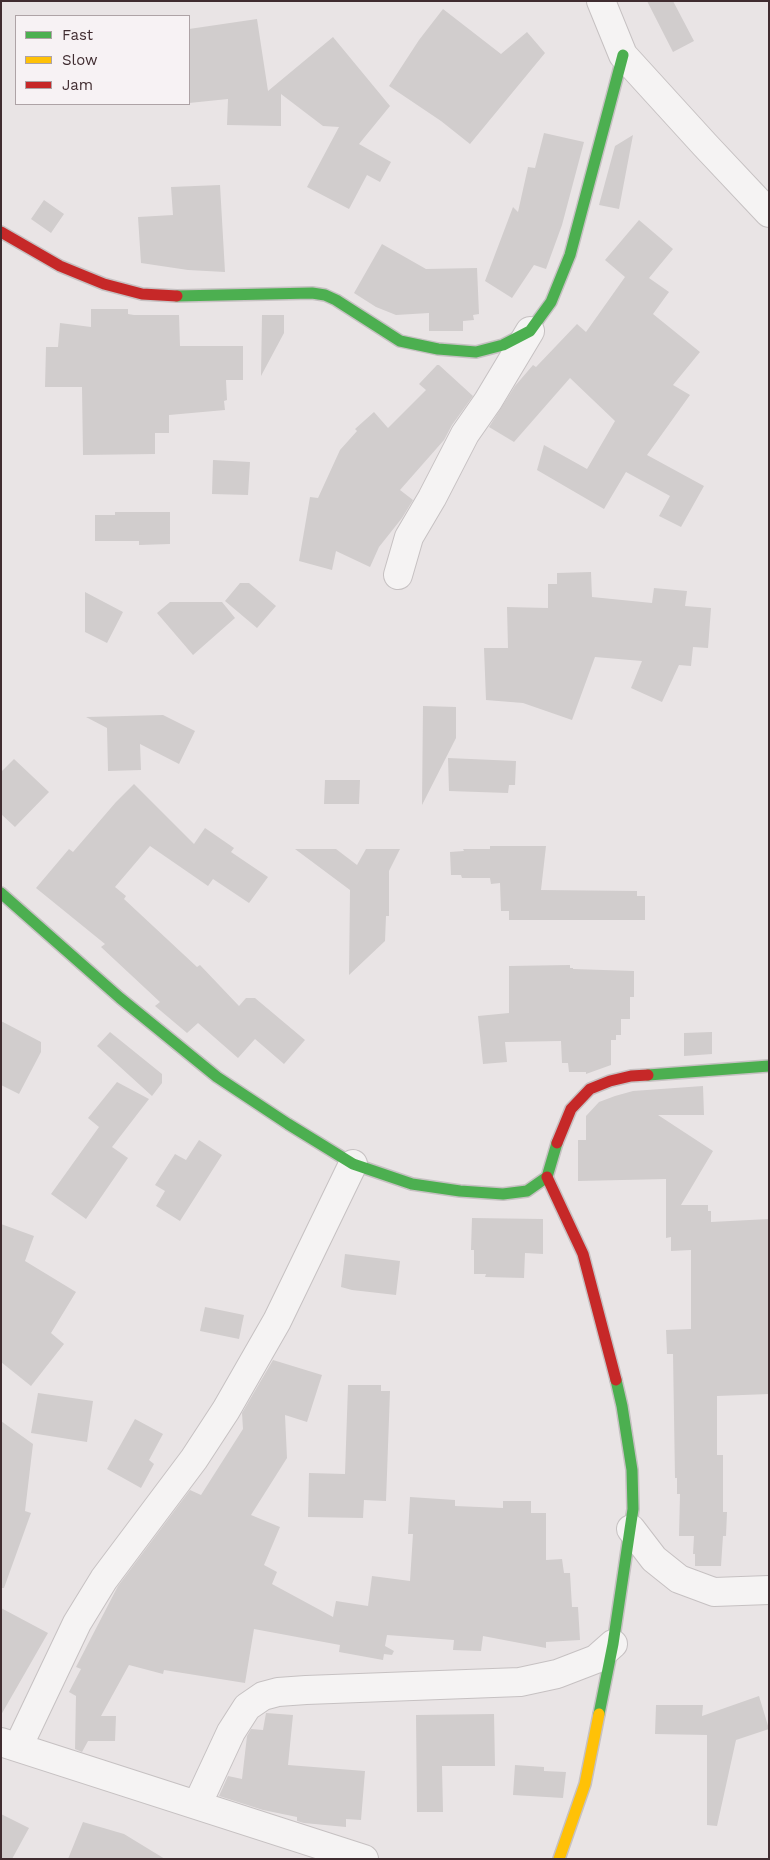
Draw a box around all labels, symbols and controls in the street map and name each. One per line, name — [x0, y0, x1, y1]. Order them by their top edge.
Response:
legend — [15, 15, 190, 105]
text: Fast — [62, 26, 93, 44]
text: Slow — [62, 51, 98, 69]
text: Jam — [62, 76, 93, 94]

